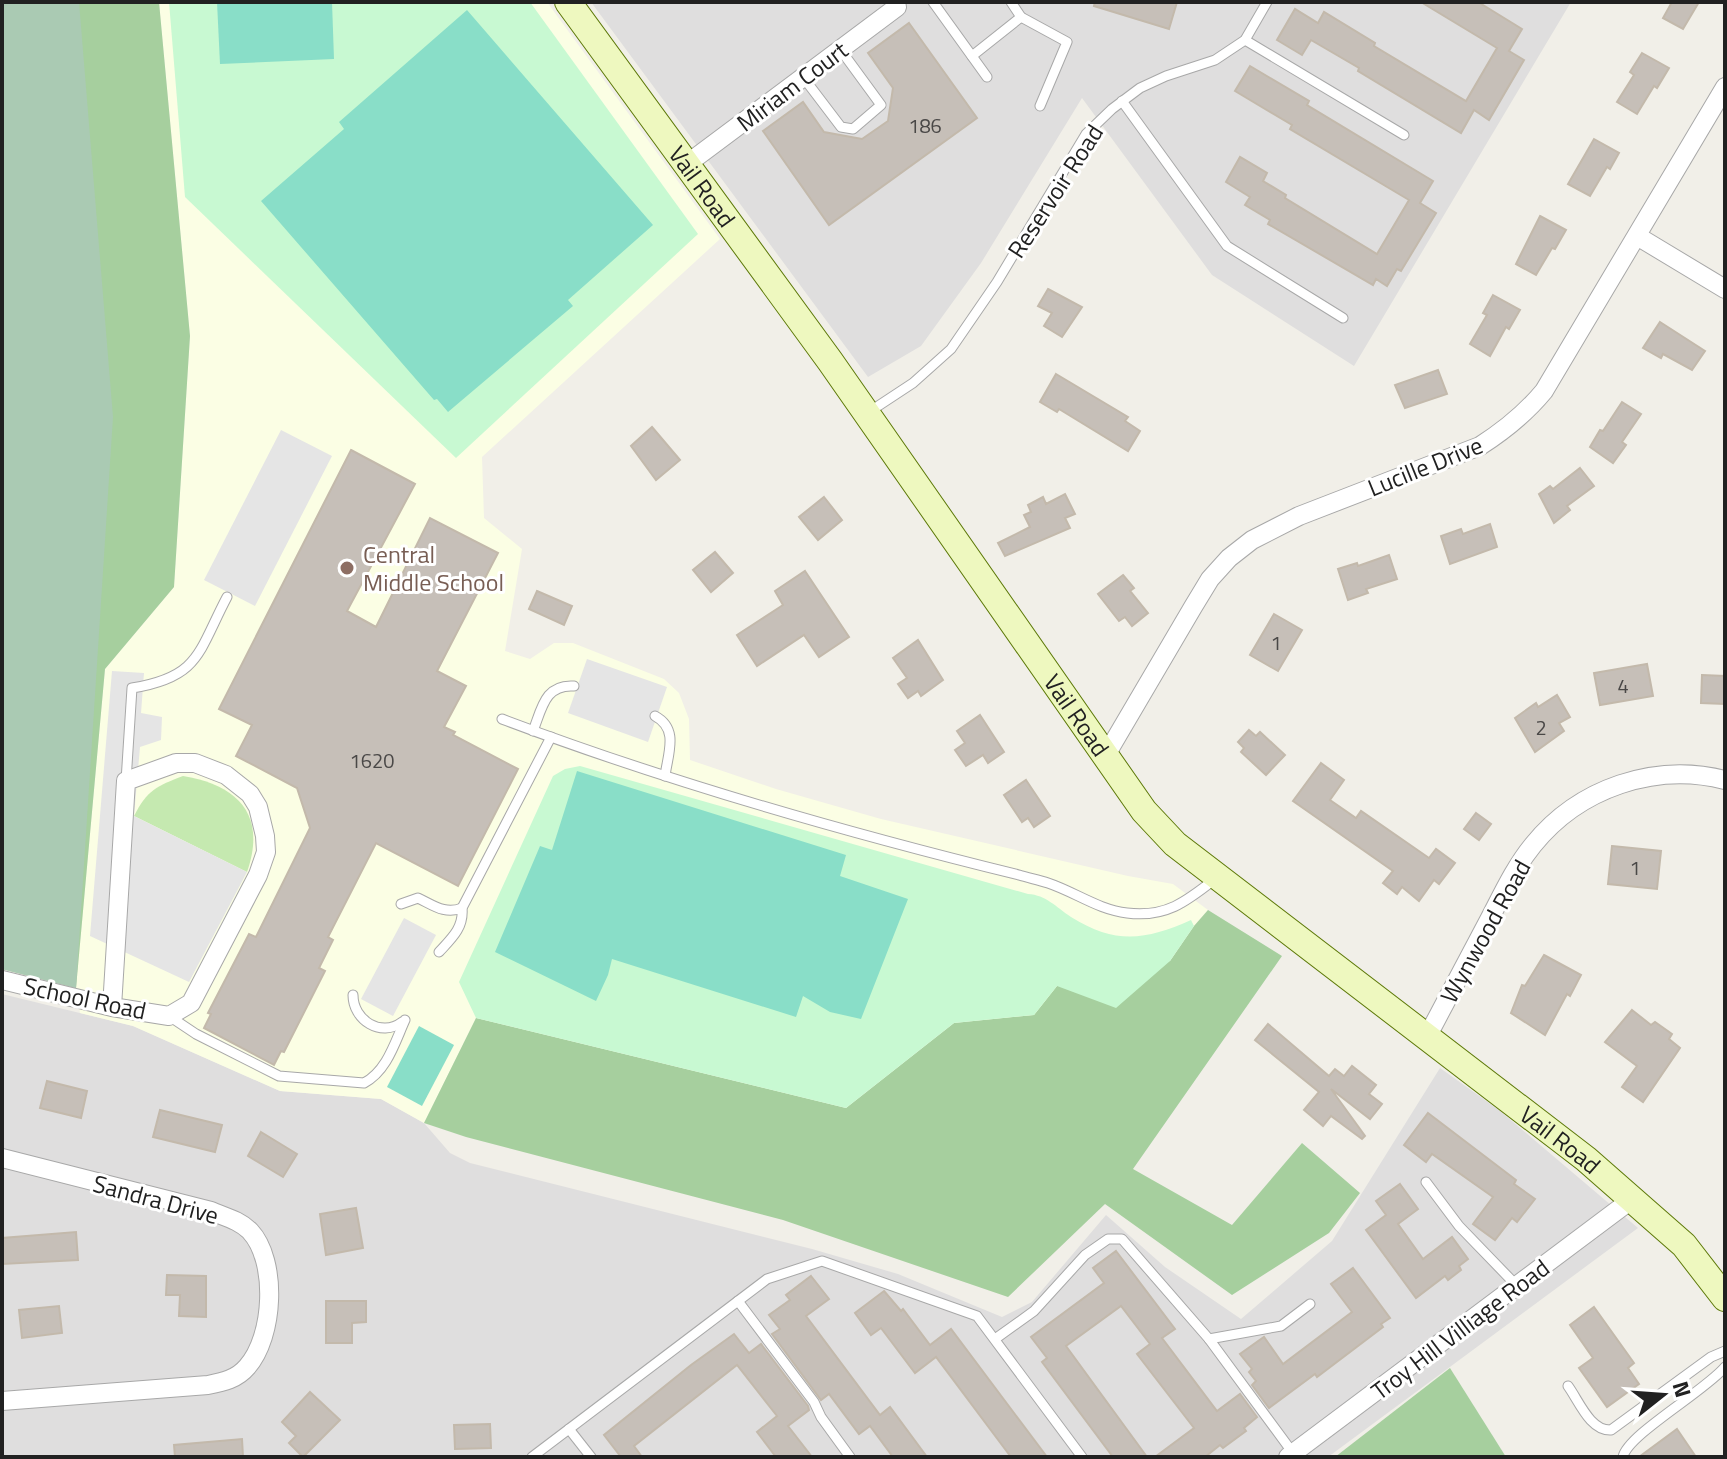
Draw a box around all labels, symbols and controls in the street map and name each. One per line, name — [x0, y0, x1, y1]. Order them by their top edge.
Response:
street label: Miriam Court — [729, 32, 856, 140]
house number: 186 — [908, 110, 942, 141]
street label: Reservoir Road — [998, 117, 1112, 265]
street label: Vail Road — [660, 138, 744, 235]
street label: Lucille Drive — [1362, 427, 1488, 505]
place label: Central Middle School — [363, 536, 504, 600]
marker: Central Middle School — [338, 559, 356, 577]
house number: 1 — [1270, 627, 1282, 658]
street label: Vail Road — [1035, 666, 1118, 764]
house number: 4 — [1617, 670, 1629, 701]
house number: 2 — [1535, 712, 1547, 743]
house number: 1620 — [350, 745, 394, 776]
house number: 1 — [1629, 852, 1641, 883]
street label: Wynwood Road — [1431, 853, 1539, 1009]
street label: School Road — [20, 967, 150, 1029]
street label: Vail Road — [1512, 1097, 1609, 1182]
street label: Sandra Drive — [89, 1165, 223, 1233]
street label: Troy Hill Villiage Road — [1363, 1250, 1557, 1408]
north arrow — [1623, 1355, 1703, 1435]
text: N — [1664, 1377, 1701, 1401]

